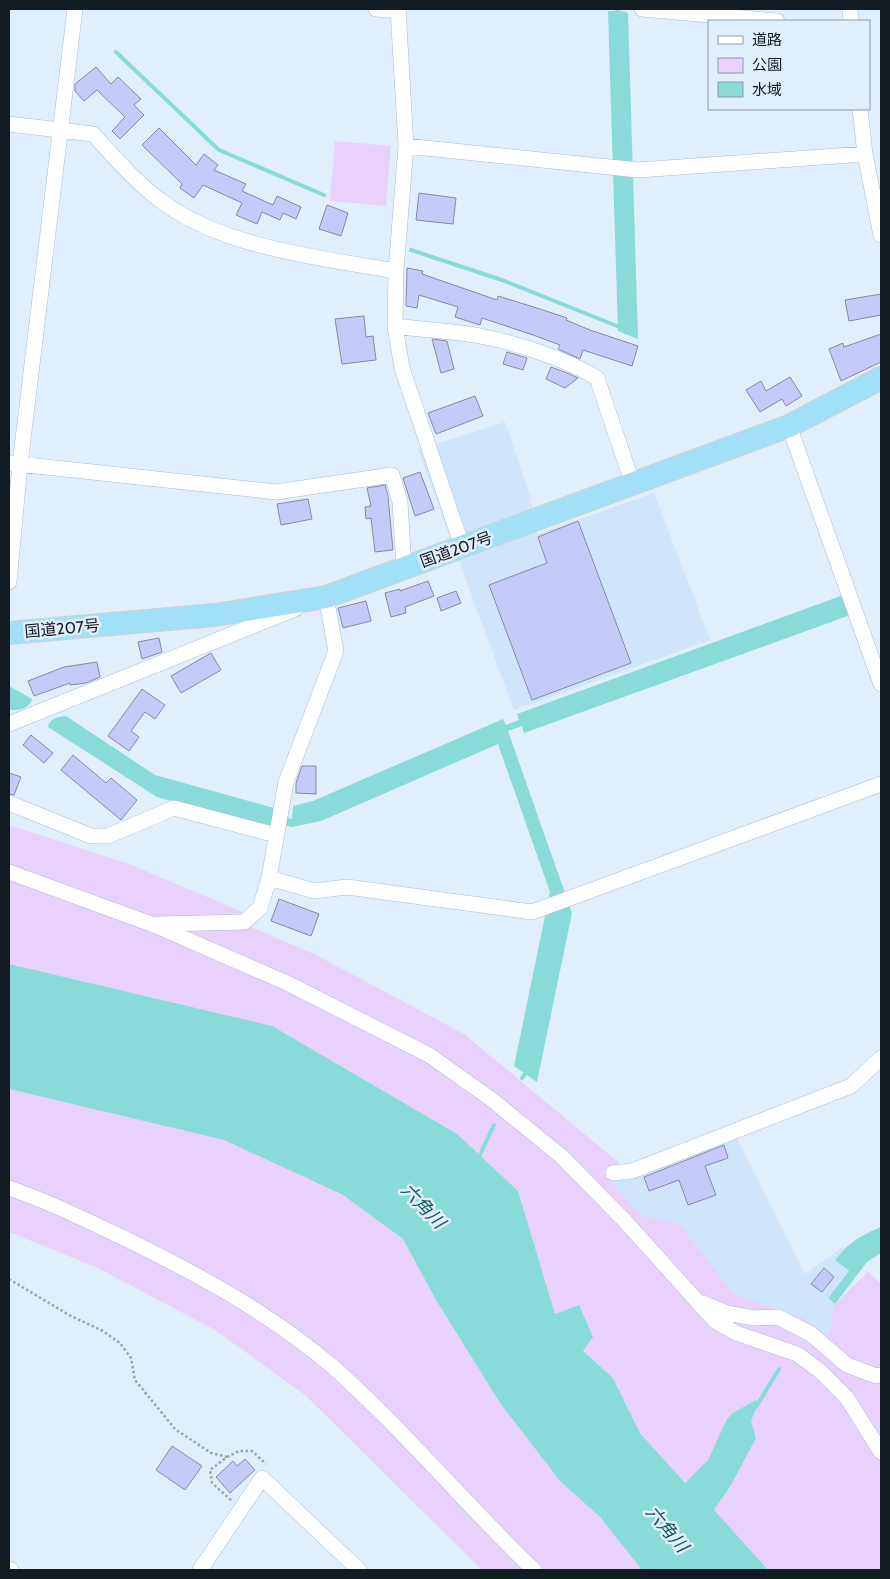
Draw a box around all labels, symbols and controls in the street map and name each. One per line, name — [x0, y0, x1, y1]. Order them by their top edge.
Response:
legend — [708, 20, 870, 110]
text: 道路 — [752, 31, 782, 49]
text: 公園 — [752, 56, 782, 74]
text: 水域 — [752, 81, 782, 99]
street label: 国道207号 — [417, 528, 495, 571]
street label: 国道207号 — [24, 616, 100, 641]
water label: 六角川 — [396, 1179, 451, 1235]
water label: 六角川 — [641, 1501, 694, 1558]

